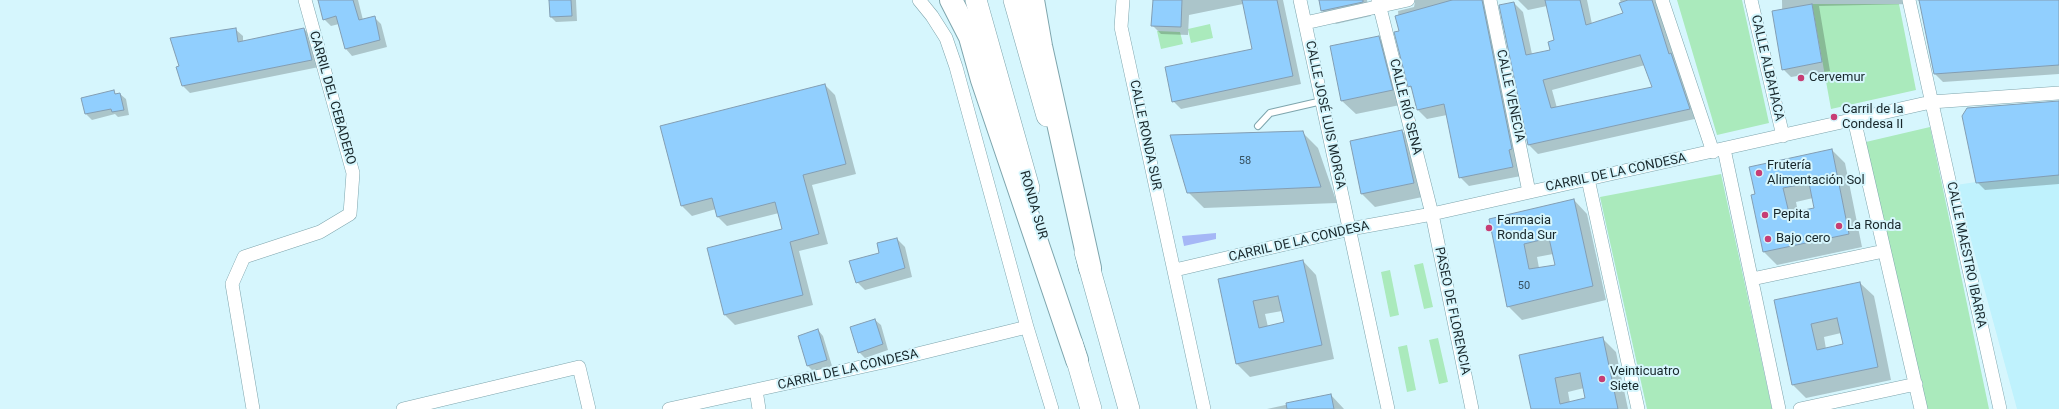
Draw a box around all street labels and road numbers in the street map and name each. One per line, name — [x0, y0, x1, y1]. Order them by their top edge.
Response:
street label: CALLE ALBAHACA — [1747, 13, 1787, 123]
street label: CARRIL DEL CEBADERO — [305, 29, 359, 167]
street label: CALLE JOSÉ LUIS MORGA — [1302, 39, 1348, 191]
street label: CALLE VENECIA — [1493, 48, 1527, 144]
street label: CALLE RÍO SENA — [1386, 57, 1424, 157]
street label: CALLE RONDA SUR — [1126, 79, 1164, 191]
street label: CARRIL DE LA CONDESA — [1544, 150, 1688, 196]
street label: RONDA SUR — [1016, 169, 1050, 241]
street label: CALLE MAESTRO IBARRA — [1943, 180, 1989, 330]
street label: CARRIL DE LA CONDESA — [1227, 218, 1371, 266]
street label: PASEO DE FLORENCIA — [1431, 246, 1473, 376]
street label: CARRIL DE LA CONDESA — [776, 346, 920, 394]

